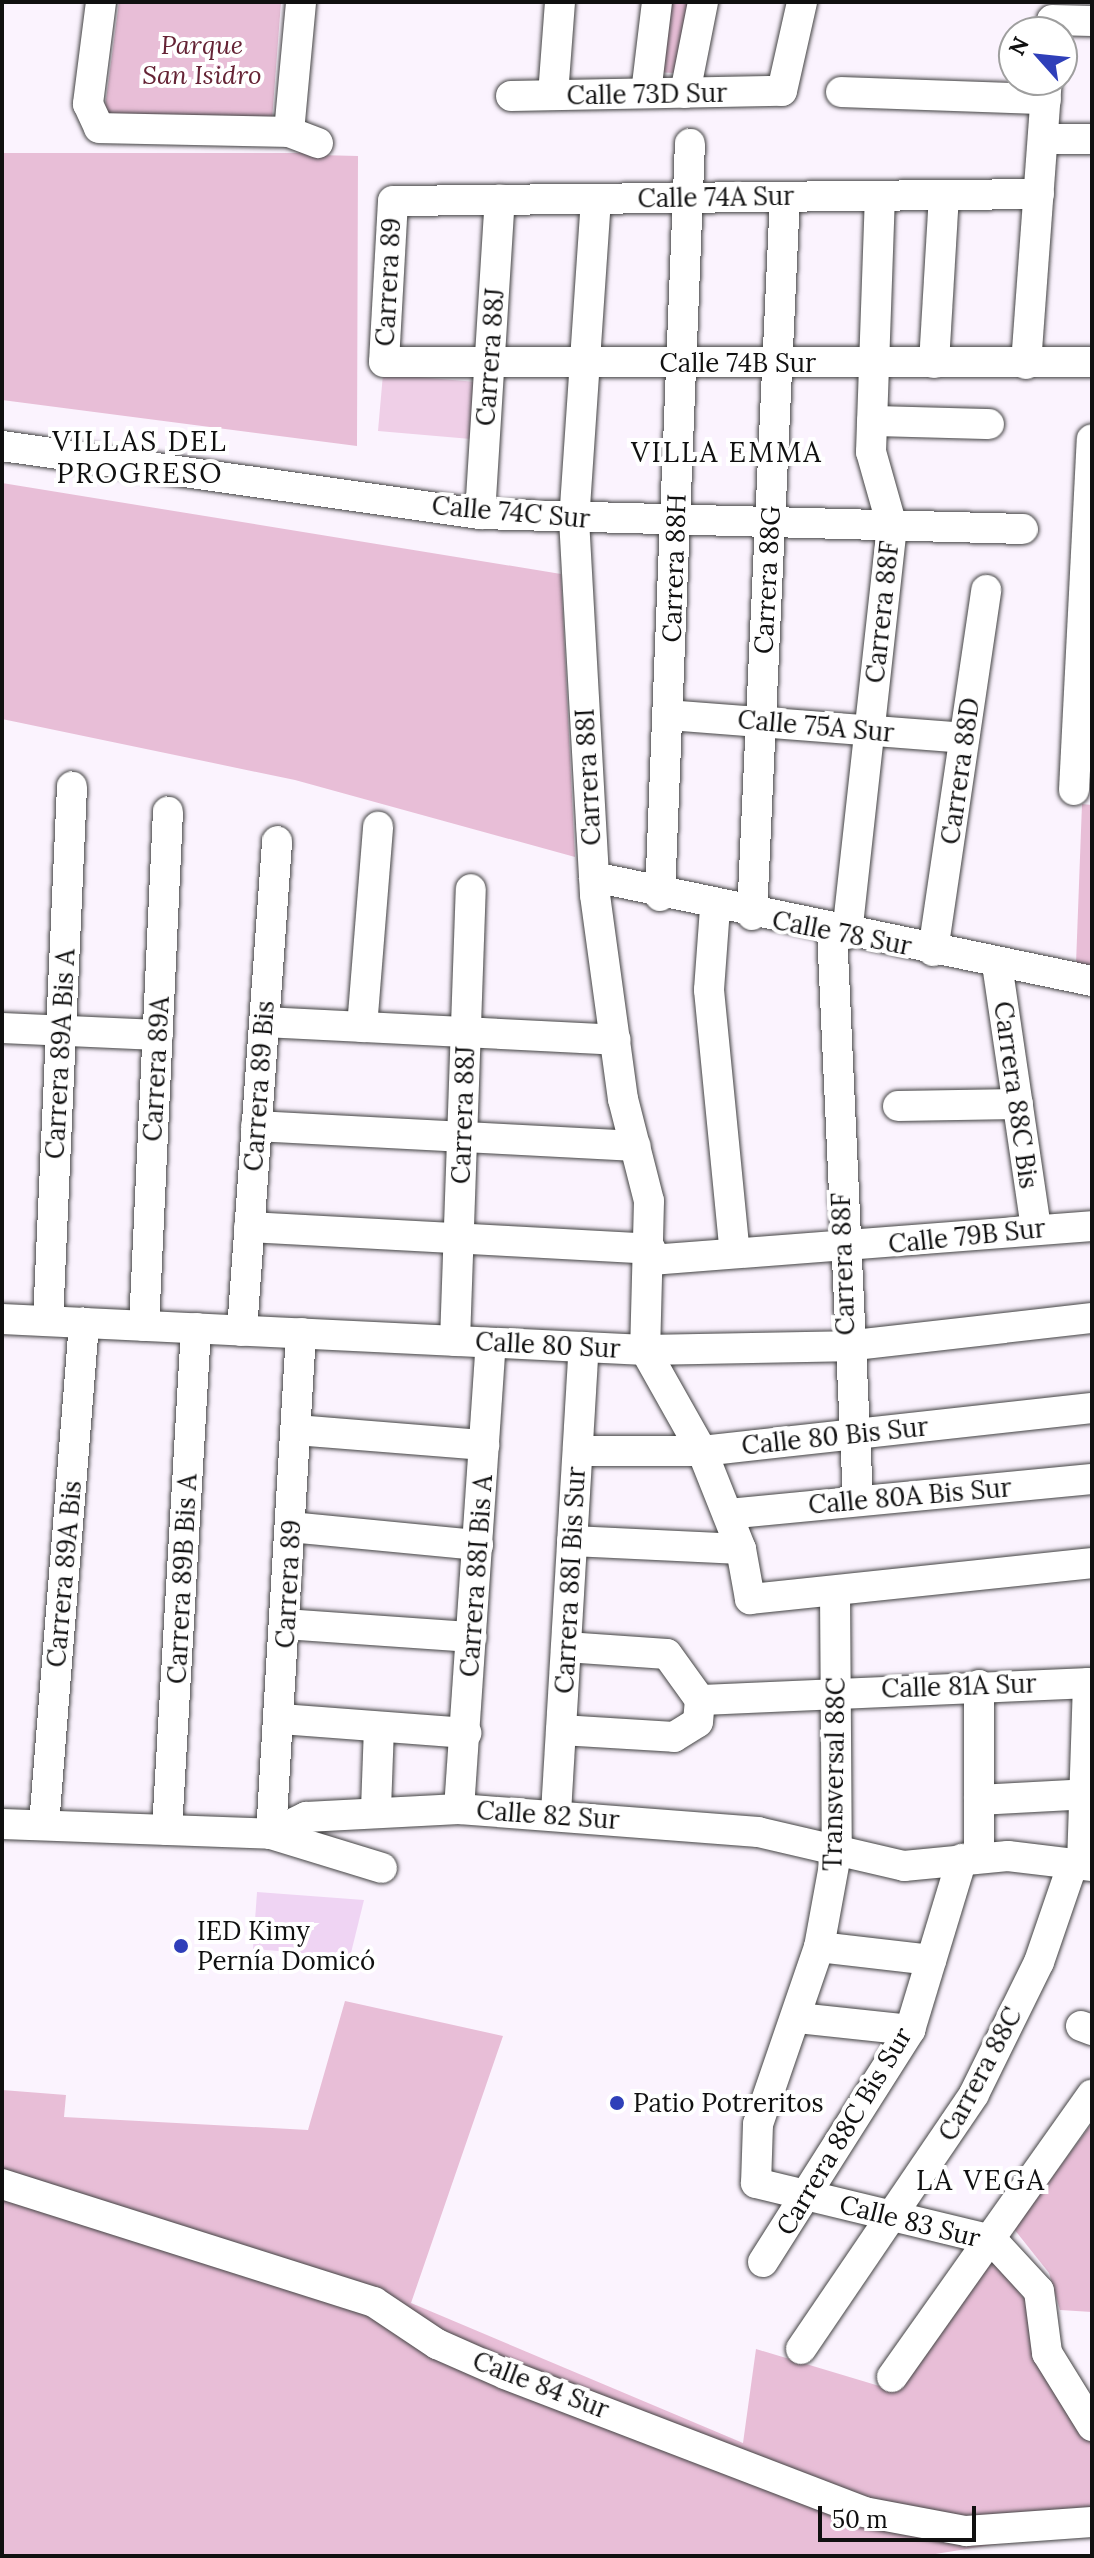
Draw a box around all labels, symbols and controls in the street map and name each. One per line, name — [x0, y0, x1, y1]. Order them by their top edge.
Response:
north arrow — [998, 16, 1078, 96]
park label: Parque San Isidro — [142, 29, 262, 90]
text: N — [1002, 32, 1035, 60]
street label: Calle 73D Sur — [566, 77, 728, 111]
street label: Calle 74A Sur — [637, 180, 795, 214]
street label: Carrera 89 — [369, 217, 407, 347]
street label: Carrera 88J — [470, 287, 510, 427]
street label: Calle 74B Sur — [660, 347, 816, 379]
district label: VILLAS DEL PROGRESO — [52, 424, 228, 490]
district label: VILLA EMMA — [631, 435, 823, 469]
street label: Calle 74C Sur — [431, 490, 591, 534]
street label: Carrera 88H — [656, 493, 692, 643]
street label: Carrera 88G — [748, 505, 786, 655]
street label: Carrera 88F — [859, 539, 905, 685]
street label: Carrera 88D — [934, 696, 986, 846]
street label: Calle 75A Sur — [736, 704, 896, 748]
street label: Carrera 88I — [569, 708, 607, 846]
street label: Calle 78 Sur — [770, 904, 914, 962]
street label: Carrera 89A Bis A — [39, 948, 81, 1160]
street label: Carrera 89A — [137, 996, 175, 1142]
street label: Carrera 88C Bis — [987, 999, 1045, 1191]
street label: Carrera 89 Bis — [237, 1000, 281, 1172]
street label: Carrera 88J — [445, 1045, 481, 1185]
street label: Carrera 88F — [825, 1192, 861, 1336]
street label: Calle 79B Sur — [887, 1212, 1047, 1260]
street label: Calle 80 Sur — [474, 1326, 622, 1364]
street label: Calle 80 Bis Sur — [740, 1411, 930, 1461]
street label: Carrera 88I Bis Sur — [548, 1466, 592, 1694]
street label: Calle 80A Bis Sur — [807, 1472, 1013, 1520]
street label: Carrera 89B Bis A — [161, 1473, 203, 1685]
street label: Carrera 88I Bis A — [453, 1474, 499, 1678]
street label: Carrera 89A Bis — [40, 1479, 88, 1669]
street label: Carrera 89 — [269, 1519, 307, 1649]
street label: Calle 81A Sur — [881, 1668, 1037, 1704]
street label: Transversal 88C — [817, 1677, 851, 1871]
street label: Calle 82 Sur — [475, 1794, 621, 1836]
place label: IED Kimy Pernía Domicó — [197, 1915, 375, 1976]
marker: IED Kimy Pernía Domicó — [172, 1937, 190, 1955]
street label: Carrera 88C — [932, 2002, 1028, 2146]
street label: Carrera 88C Bis Sur — [770, 2021, 918, 2241]
place label: Patio Potreritos — [633, 2087, 823, 2119]
marker: Patio Potreritos — [608, 2094, 626, 2112]
district label: LA VEGA — [916, 2163, 1046, 2197]
street label: Calle 83 Sur — [836, 2188, 984, 2254]
street label: Calle 84 Sur — [468, 2345, 614, 2425]
scale bar — [822, 2490, 980, 2540]
text: 50 m — [832, 2504, 888, 2535]

